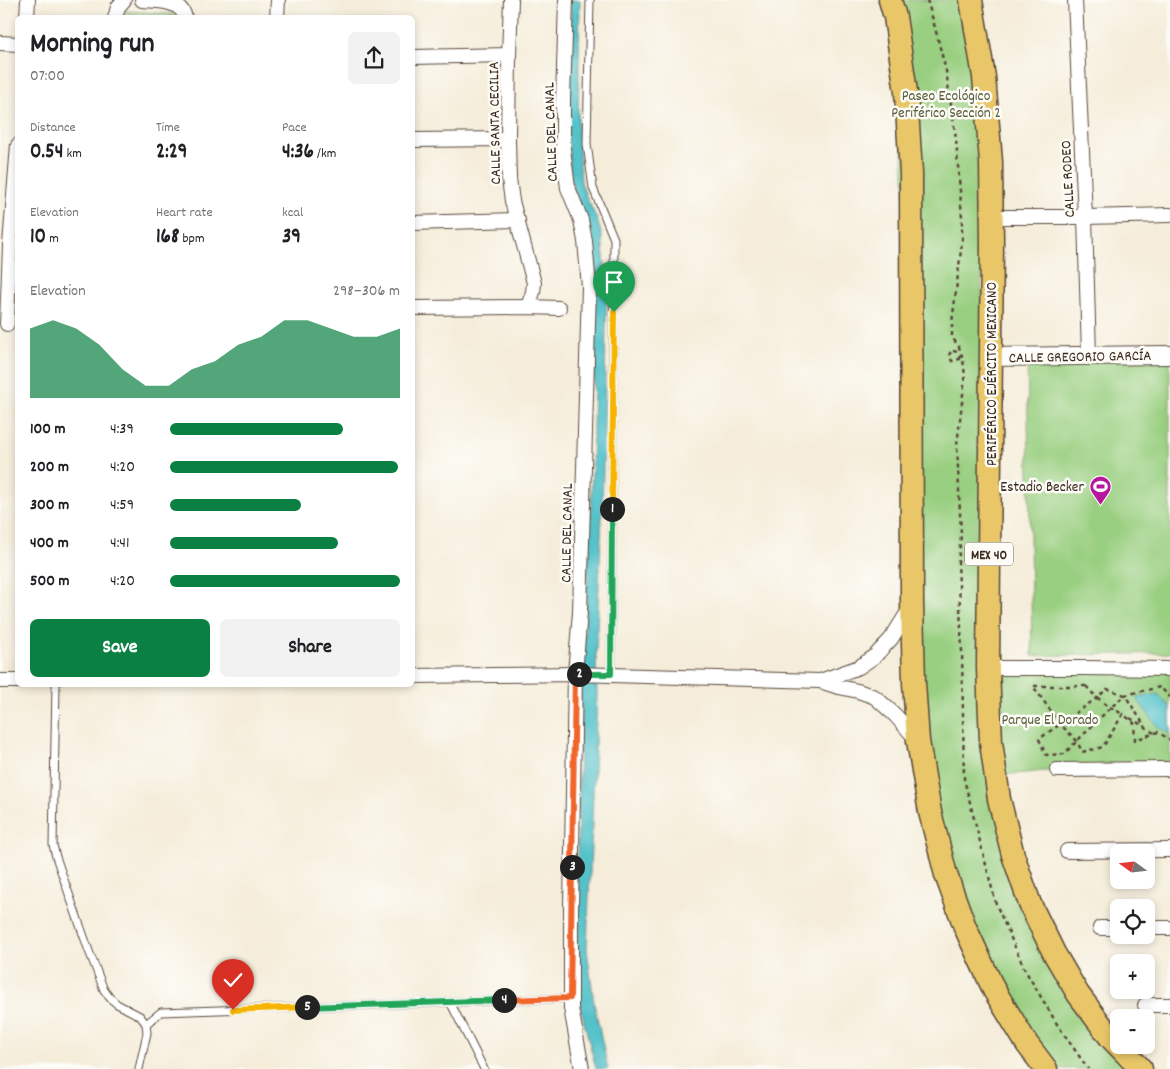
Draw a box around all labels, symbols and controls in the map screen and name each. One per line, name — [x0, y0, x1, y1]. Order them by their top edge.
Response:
text: Morning run — [30, 26, 154, 66]
button: share — [348, 32, 400, 84]
street label: CALLE SANTA CECILIA — [484, 61, 508, 185]
text: 07:00 — [30, 65, 65, 88]
street label: CALLE DEL CANAL — [539, 82, 565, 182]
park label: Paseo Ecológico Periférico Sección 2 — [891, 86, 1001, 125]
text: Distance — [30, 118, 76, 138]
text: Time — [156, 118, 180, 138]
text: Pace — [282, 118, 307, 138]
text: 0.54 — [30, 138, 63, 168]
text: 2:29 — [156, 138, 187, 168]
text: 4:36 — [282, 138, 314, 168]
street label: CALLE RODEO — [1056, 140, 1082, 218]
text: km — [63, 144, 82, 164]
text: /km — [314, 144, 336, 164]
text: Elevation — [30, 203, 79, 223]
text: Heart rate — [156, 203, 213, 223]
text: kcal — [282, 203, 303, 223]
text: 10 — [30, 223, 46, 253]
text: 168 — [156, 223, 179, 253]
text: 39 — [282, 223, 301, 253]
text: m — [46, 229, 59, 249]
text: bpm — [179, 229, 205, 249]
pin — [593, 261, 635, 312]
icon: arrive — [600, 268, 628, 296]
text: Elevation — [30, 280, 86, 303]
text: 298–306 m — [333, 280, 400, 303]
street label: PERIFÉRICO EJÉRCITO MEXICANO — [982, 282, 1004, 466]
street label: CALLE GREGORIO GARCÍA — [1008, 346, 1152, 370]
text: 100 m — [30, 418, 66, 441]
text: 4:39 — [110, 418, 134, 441]
text: 200 m — [30, 456, 69, 479]
text: 4:20 — [110, 456, 135, 479]
sports icon: Estadio Becker — [1088, 474, 1112, 505]
place label: Estadio Becker — [1000, 477, 1084, 499]
street label: CALLE DEL CANAL — [556, 483, 580, 583]
text: 300 m — [30, 494, 69, 517]
text: 4:59 — [110, 494, 134, 517]
pin: 1 — [600, 496, 624, 522]
text: 1 — [611, 499, 614, 519]
text: 400 m — [30, 532, 69, 555]
text: 4:41 — [110, 532, 129, 555]
road number: MEX 40 — [965, 542, 1013, 566]
text: 500 m — [30, 570, 70, 593]
text: 4:20 — [110, 570, 135, 593]
button: Save — [30, 619, 210, 677]
button: Share — [220, 619, 400, 677]
pin: 2 — [566, 662, 592, 686]
text: 2 — [576, 664, 583, 684]
park label: Parque El Dorado — [1001, 710, 1099, 732]
north arrow — [1110, 844, 1155, 889]
map controls — [1110, 844, 1155, 1054]
pin: 3 — [560, 854, 584, 880]
text: 3 — [569, 857, 576, 877]
button: locate — [1110, 899, 1155, 944]
button: + — [1110, 954, 1155, 999]
pin — [212, 959, 254, 1010]
icon: check — [219, 966, 247, 994]
pin: 4 — [492, 988, 516, 1012]
text: 4 — [502, 990, 507, 1010]
pin: 5 — [294, 994, 320, 1020]
text: 5 — [304, 997, 311, 1017]
button: − — [1110, 1009, 1155, 1054]

